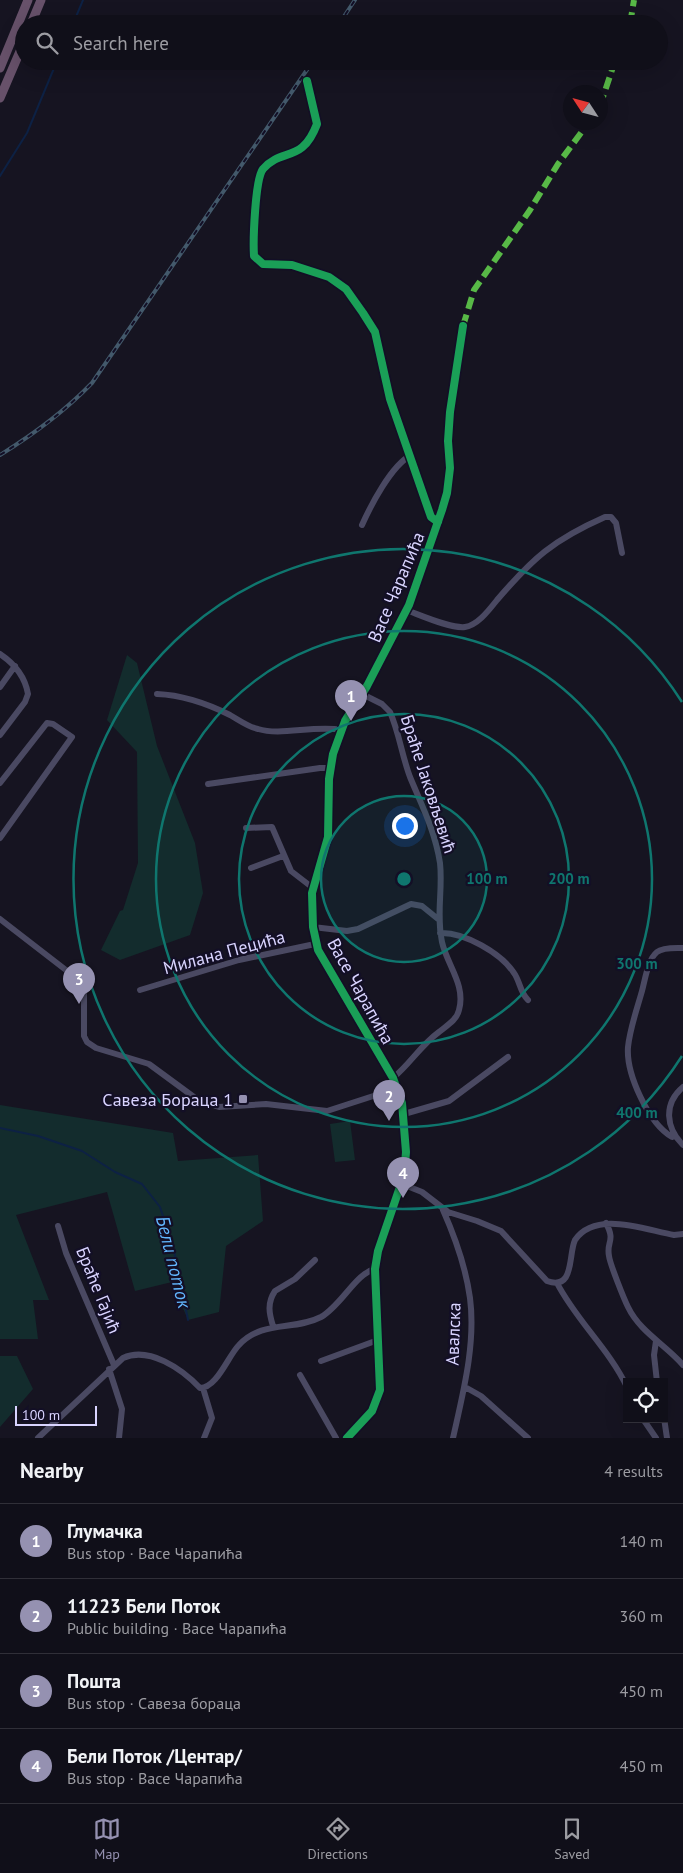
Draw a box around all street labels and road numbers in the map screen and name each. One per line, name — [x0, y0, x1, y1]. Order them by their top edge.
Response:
street label: Васе Чарапића — [362, 528, 430, 646]
street label: Браће Јаковљевић — [396, 712, 462, 856]
street label: Милана Пецића — [161, 925, 287, 979]
street label: Васе Чарапића — [322, 934, 400, 1048]
street label: Браће Гајић — [71, 1243, 127, 1337]
street label: Авалска — [440, 1302, 466, 1366]

